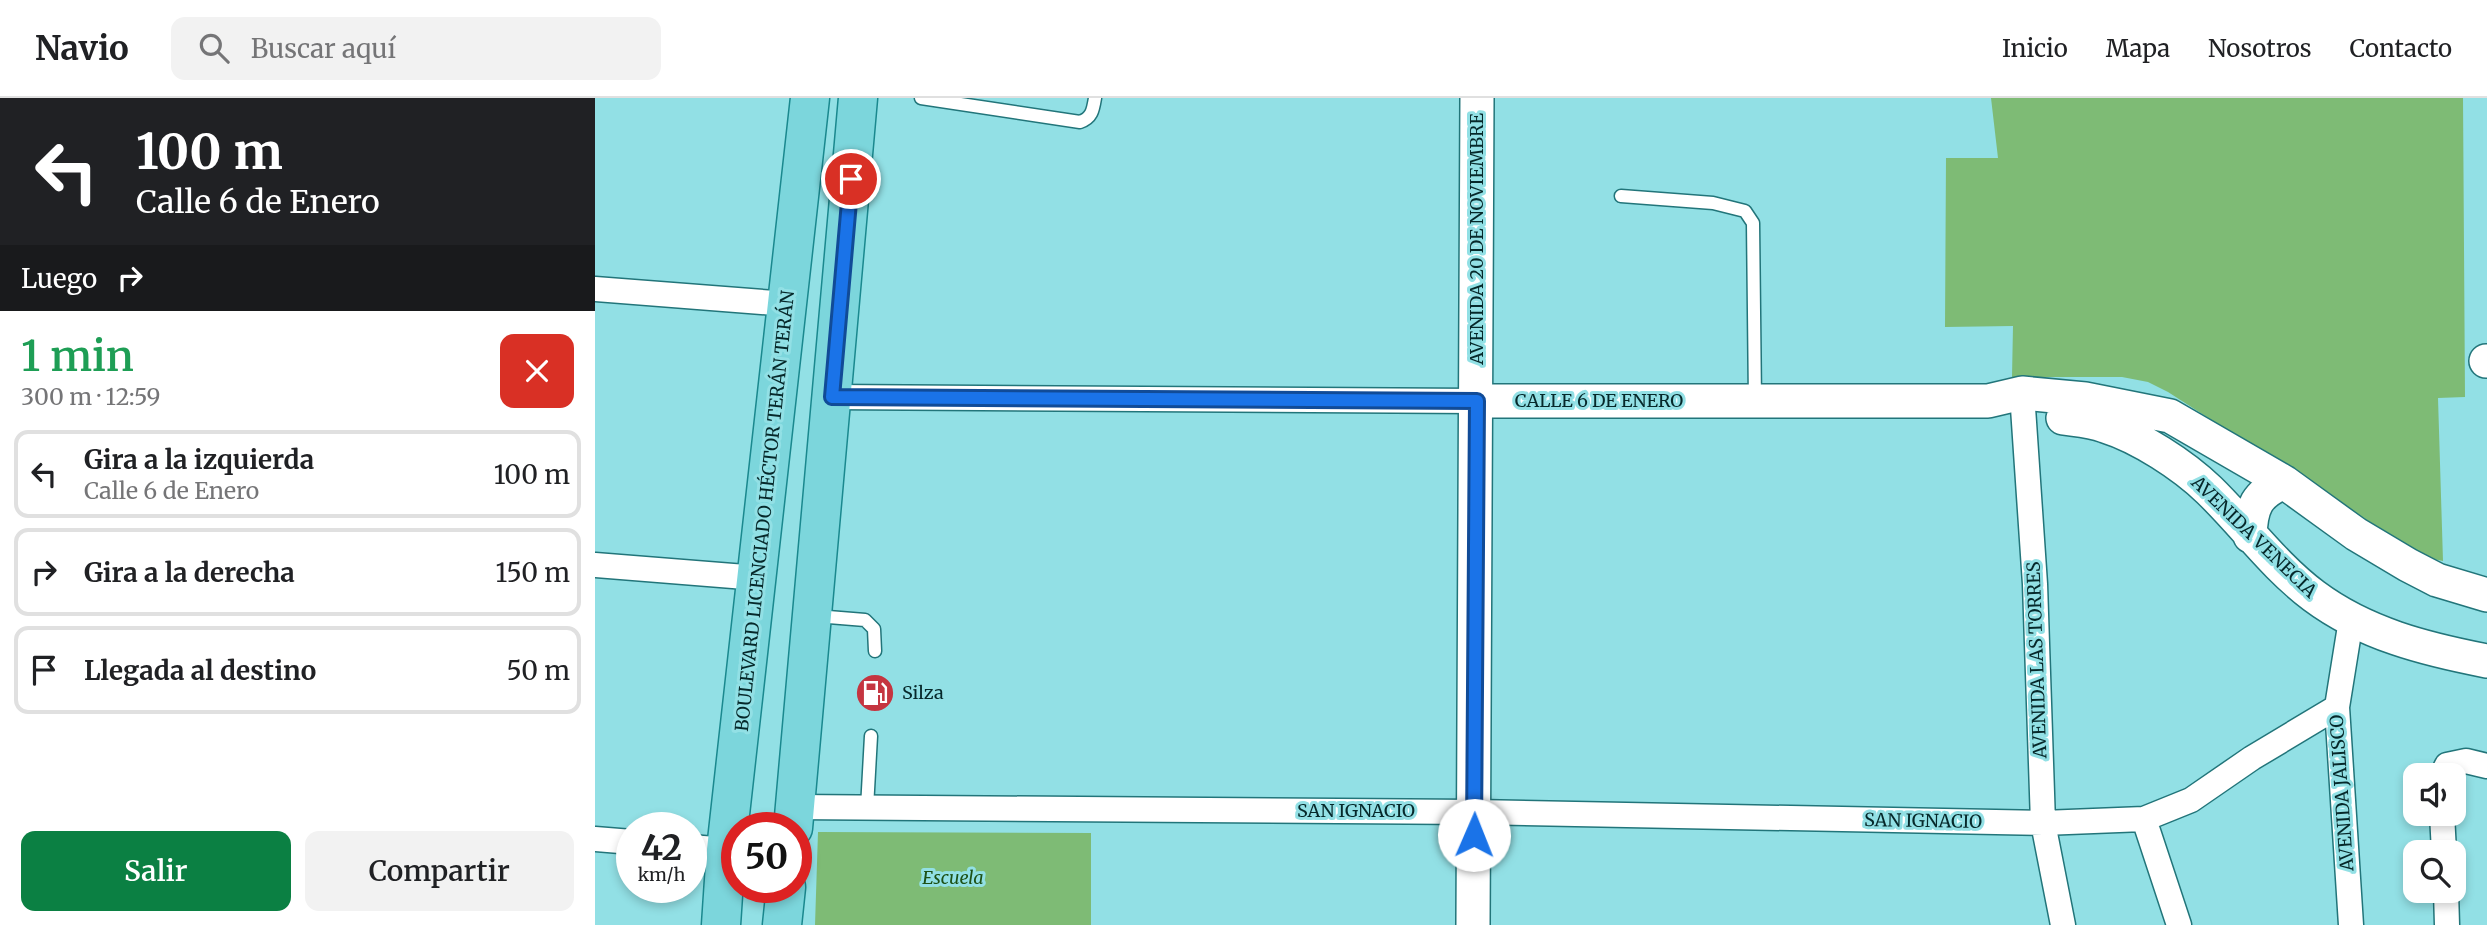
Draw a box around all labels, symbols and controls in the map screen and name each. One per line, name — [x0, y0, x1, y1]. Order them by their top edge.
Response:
search box — [171, 17, 661, 80]
text: Navio — [35, 28, 129, 69]
icon: search — [195, 29, 233, 67]
text: Buscar aquí — [251, 32, 396, 65]
text: Inicio — [2002, 33, 2068, 64]
text: Mapa — [2106, 33, 2170, 64]
text: Nosotros — [2208, 33, 2312, 64]
text: Contacto — [2350, 33, 2452, 64]
street label: AVENIDA 20 DE NOVIEMBRE — [1465, 113, 1488, 366]
text: 100 m — [136, 121, 283, 182]
icon: left — [21, 126, 112, 217]
pin — [821, 149, 881, 209]
icon: arrive — [832, 160, 870, 198]
text: Calle 6 de Enero — [136, 182, 380, 222]
icon: right — [111, 259, 149, 297]
text: Luego — [21, 262, 97, 295]
street label: BOULEVARD LICENCIADO HÉCTOR TERÁN TERÁN — [730, 289, 799, 733]
text: 1 min — [21, 330, 134, 382]
button: close — [500, 334, 574, 408]
text: 300 m · 12:59 — [21, 382, 160, 411]
street label: CALLE 6 DE ENERO — [1515, 389, 1683, 412]
text: Gira a la izquierda — [84, 443, 314, 476]
icon: left — [25, 455, 63, 493]
text: 100 m — [494, 458, 570, 491]
street label: AVENIDA VENECIA — [2186, 470, 2322, 603]
text: Calle 6 de Enero — [84, 476, 259, 505]
icon: right — [25, 553, 63, 591]
text: Gira a la derecha — [84, 556, 295, 589]
text: 150 m — [496, 556, 570, 589]
street label: AVENIDA LAS TORRES — [2022, 561, 2051, 760]
icon: arrive — [25, 651, 63, 689]
text: Llegada al destino — [84, 654, 316, 687]
text: 50 m — [506, 654, 570, 687]
fuel station icon: Silza — [854, 672, 896, 714]
place label: Silza — [902, 681, 944, 704]
street label: AVENIDA JALISCO — [2325, 714, 2359, 873]
map controls — [2403, 763, 2466, 903]
button: sound — [2403, 763, 2466, 826]
position arrow — [1437, 798, 1511, 872]
street label: SAN IGNACIO — [1297, 799, 1415, 822]
street label: SAN IGNACIO — [1864, 808, 1982, 833]
speed limit sign: 50 — [721, 812, 812, 903]
text: 42 — [641, 826, 682, 870]
button: Salir — [21, 831, 291, 911]
button: Compartir — [305, 831, 574, 911]
button: search — [2403, 840, 2466, 903]
text: km/h — [638, 863, 685, 886]
park label: Escuela — [922, 866, 984, 889]

